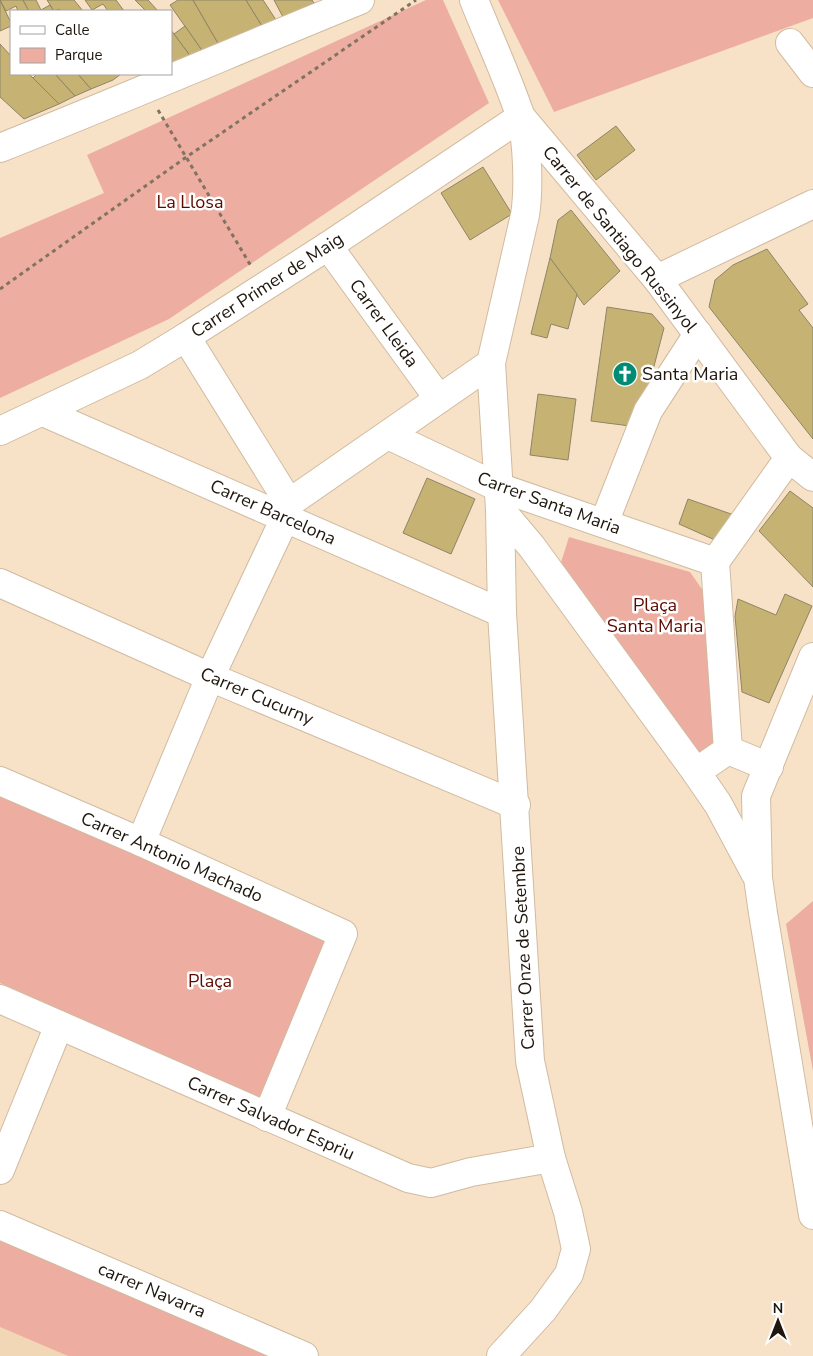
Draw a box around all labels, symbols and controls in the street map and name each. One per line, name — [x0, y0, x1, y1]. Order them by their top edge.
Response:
legend — [10, 10, 172, 75]
text: Calle — [55, 20, 90, 40]
text: Parque — [55, 45, 103, 65]
street label: Carrer de Santiago Russinyol — [537, 141, 703, 338]
park label: La Llosa — [156, 190, 224, 214]
street label: Carrer Primer de Maig — [186, 227, 348, 343]
street label: Carrer Lleida — [344, 274, 424, 372]
church icon: Santa Maria — [612, 361, 638, 387]
place label: Santa Maria — [642, 362, 738, 386]
street label: Carrer Santa Maria — [474, 466, 624, 540]
street label: Carrer Barcelona — [206, 473, 340, 551]
park label: Plaça Santa Maria — [607, 593, 703, 638]
street label: Carrer Cucurny — [197, 661, 318, 731]
street label: Carrer Antonio Machado — [77, 806, 267, 908]
street label: Carrer Onze de Setembre — [506, 845, 540, 1051]
park label: Plaça — [188, 969, 232, 993]
street label: Carrer Salvador Espriu — [183, 1070, 359, 1166]
street label: carrer Navarra — [94, 1256, 210, 1324]
north arrow — [753, 1296, 803, 1346]
text: N — [773, 1299, 783, 1318]

